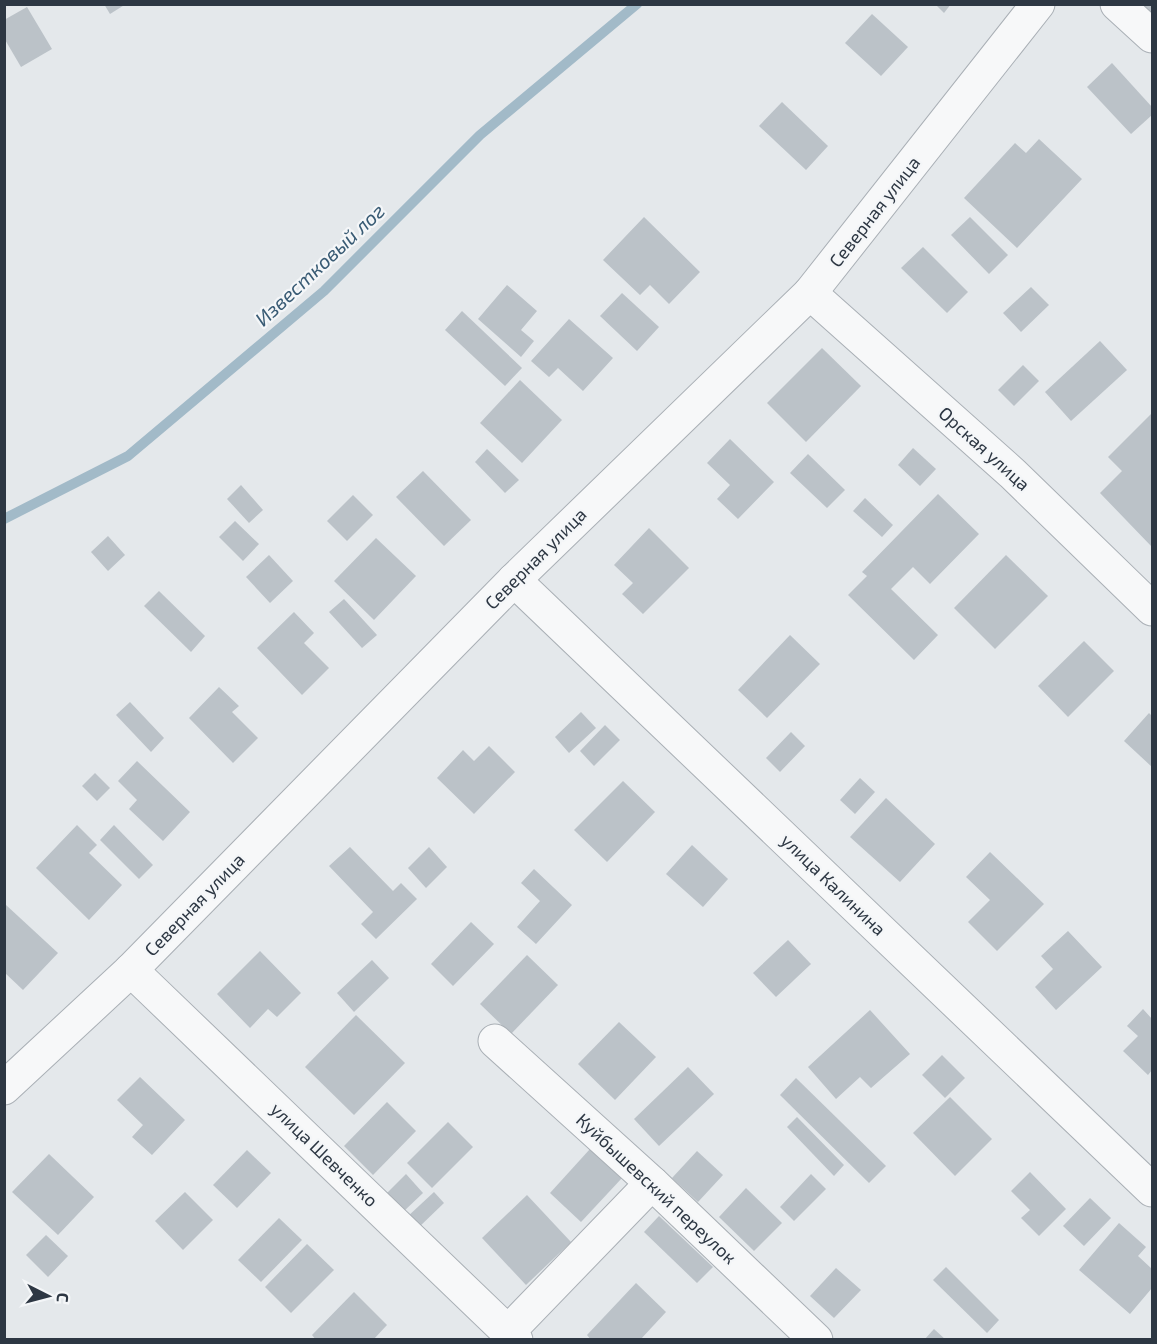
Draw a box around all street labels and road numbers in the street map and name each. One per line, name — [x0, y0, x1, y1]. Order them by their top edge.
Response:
street label: Северная улица — [824, 152, 924, 271]
street label: Орская улица — [935, 402, 1035, 495]
street label: Северная улица — [480, 503, 591, 614]
street label: улица Калинина — [777, 829, 891, 940]
street label: Северная улица — [140, 848, 249, 960]
street label: улица Шевченко — [267, 1098, 383, 1211]
street label: Куйбышевский переулок — [572, 1108, 742, 1269]

